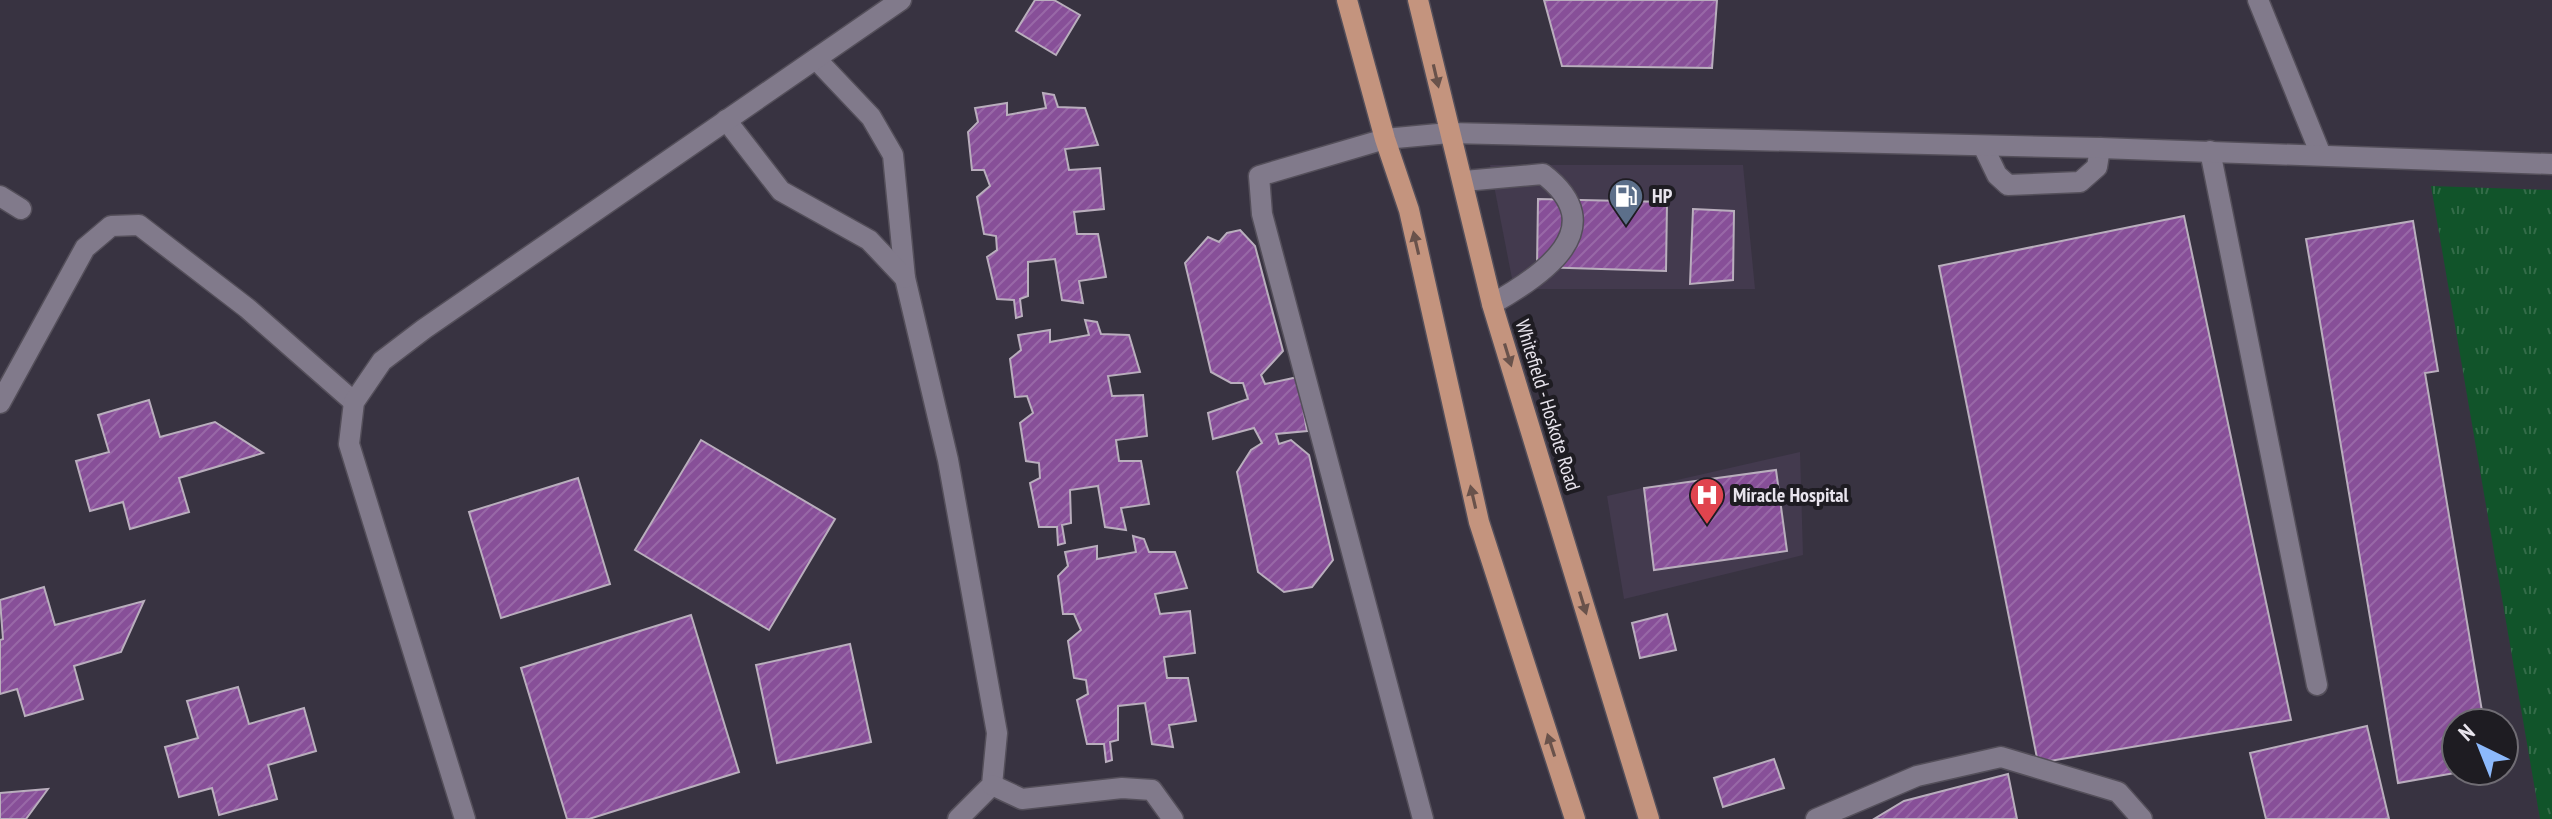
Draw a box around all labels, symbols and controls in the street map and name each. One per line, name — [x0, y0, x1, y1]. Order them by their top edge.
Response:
one-way arrow — [1430, 64, 1443, 89]
fuel station icon: HP — [1607, 177, 1645, 227]
place label: HP — [1652, 183, 1673, 209]
one-way arrow — [1409, 231, 1422, 256]
street label: Whitefield - Hoskote Road — [1510, 316, 1586, 494]
one-way arrow — [1502, 343, 1515, 367]
hospital icon: Miracle Hospital — [1688, 476, 1726, 526]
place label: Miracle Hospital — [1733, 482, 1848, 508]
one-way arrow — [1466, 484, 1479, 509]
one-way arrow — [1577, 592, 1590, 616]
north arrow — [2440, 707, 2520, 787]
text: N — [2452, 718, 2480, 747]
one-way arrow — [1544, 733, 1557, 757]

